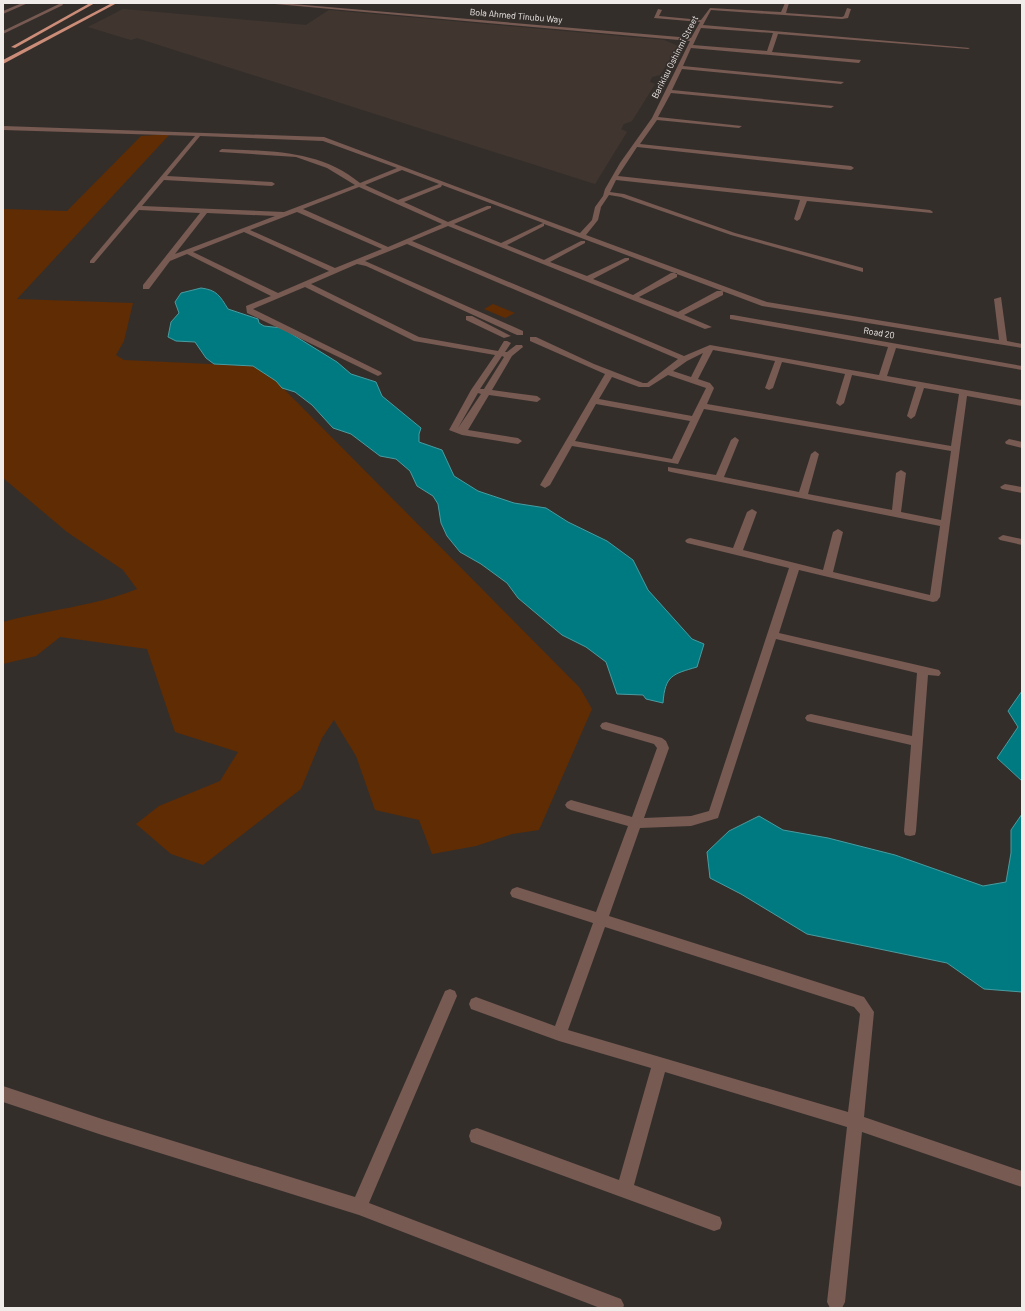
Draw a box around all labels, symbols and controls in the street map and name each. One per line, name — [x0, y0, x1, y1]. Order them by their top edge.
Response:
street label: Bola Ahmed Tinubu Way — [469, 6, 563, 25]
street label: Barikisu Oshinmi Street — [649, 13, 700, 100]
street label: Road 20 — [863, 324, 896, 341]

